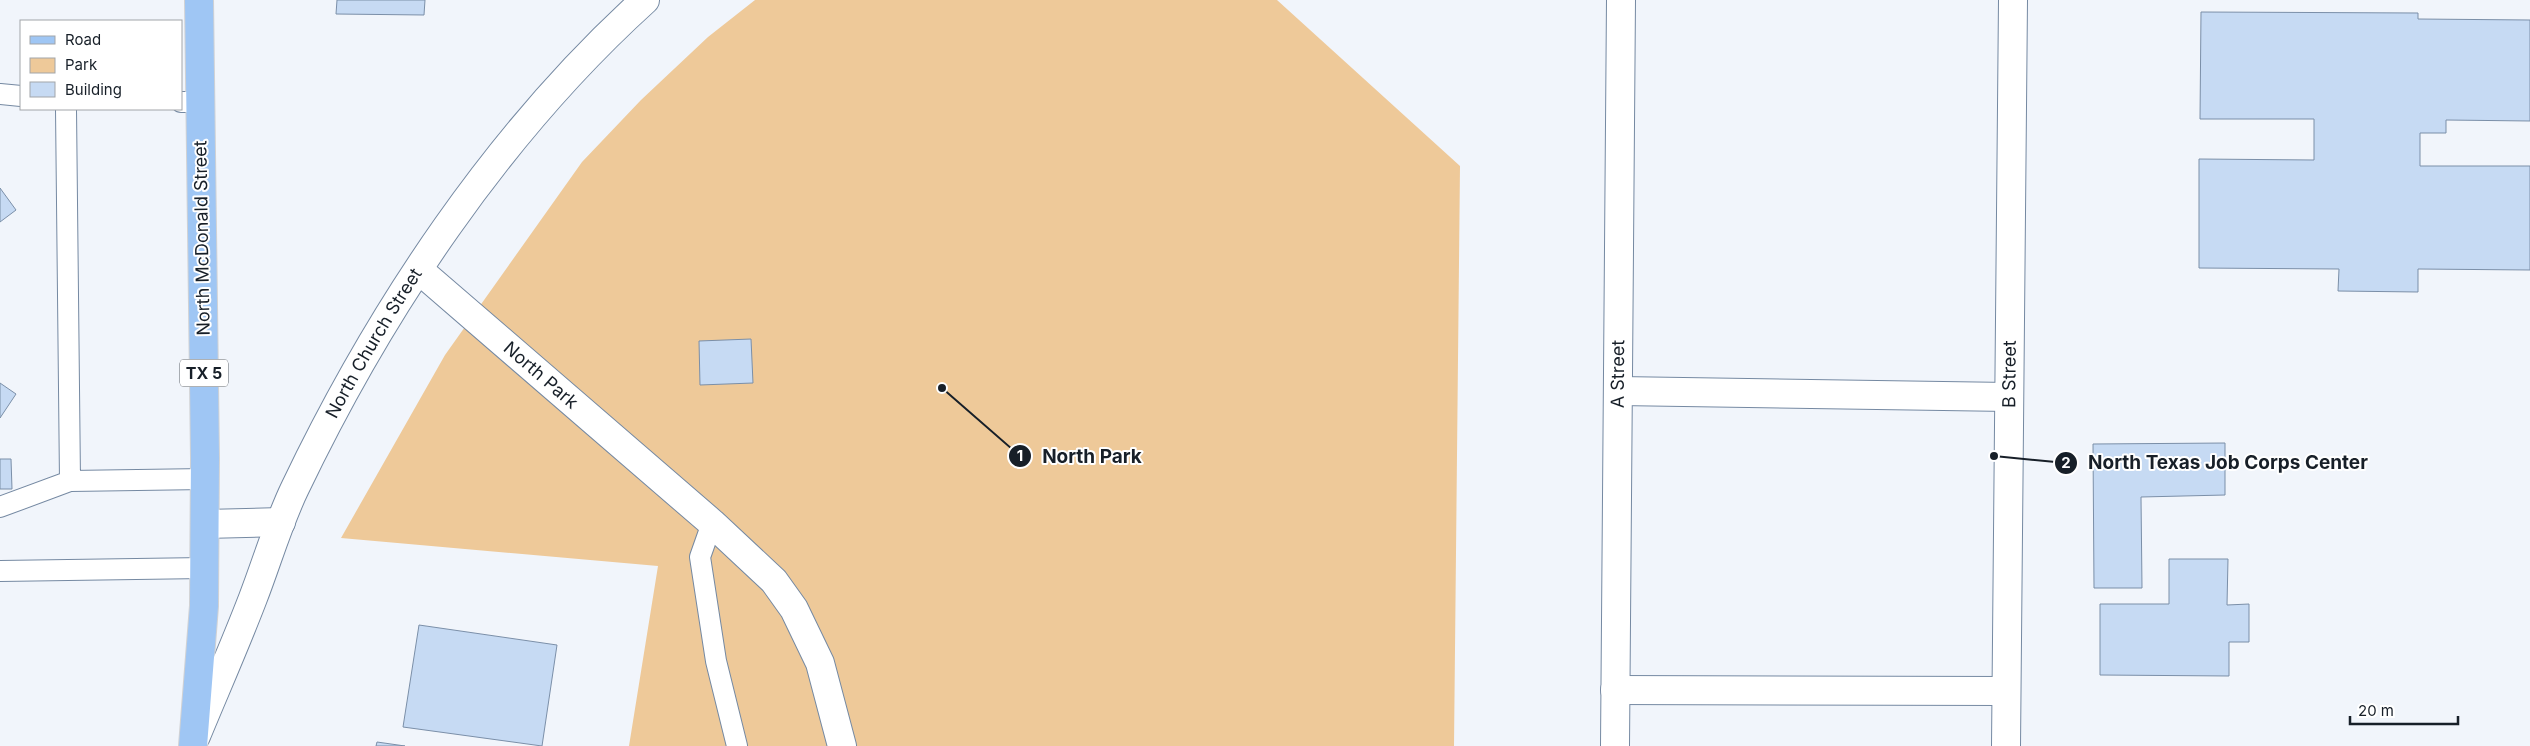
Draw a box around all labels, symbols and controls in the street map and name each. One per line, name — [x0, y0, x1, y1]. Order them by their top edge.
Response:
legend — [20, 20, 182, 110]
text: Road — [65, 30, 101, 49]
text: Park — [65, 55, 98, 74]
text: Building — [65, 80, 122, 99]
street label: North McDonald Street — [189, 140, 214, 336]
street label: North Church Street — [321, 264, 426, 422]
street label: North Park — [500, 337, 583, 413]
street label: A Street — [1607, 340, 1628, 408]
street label: B Street — [1998, 340, 2020, 408]
road number: TX 5 — [180, 359, 228, 386]
callout: North Park — [1008, 439, 1152, 473]
text: North Park — [1042, 445, 1142, 468]
text: 1 — [1017, 446, 1023, 465]
callout: North Texas Job Corps Center — [2053, 446, 2378, 480]
text: North Texas Job Corps Center — [2088, 451, 2368, 474]
text: 2 — [2061, 453, 2071, 472]
scale bar — [2350, 694, 2458, 726]
text: 20 m — [2358, 701, 2394, 720]

